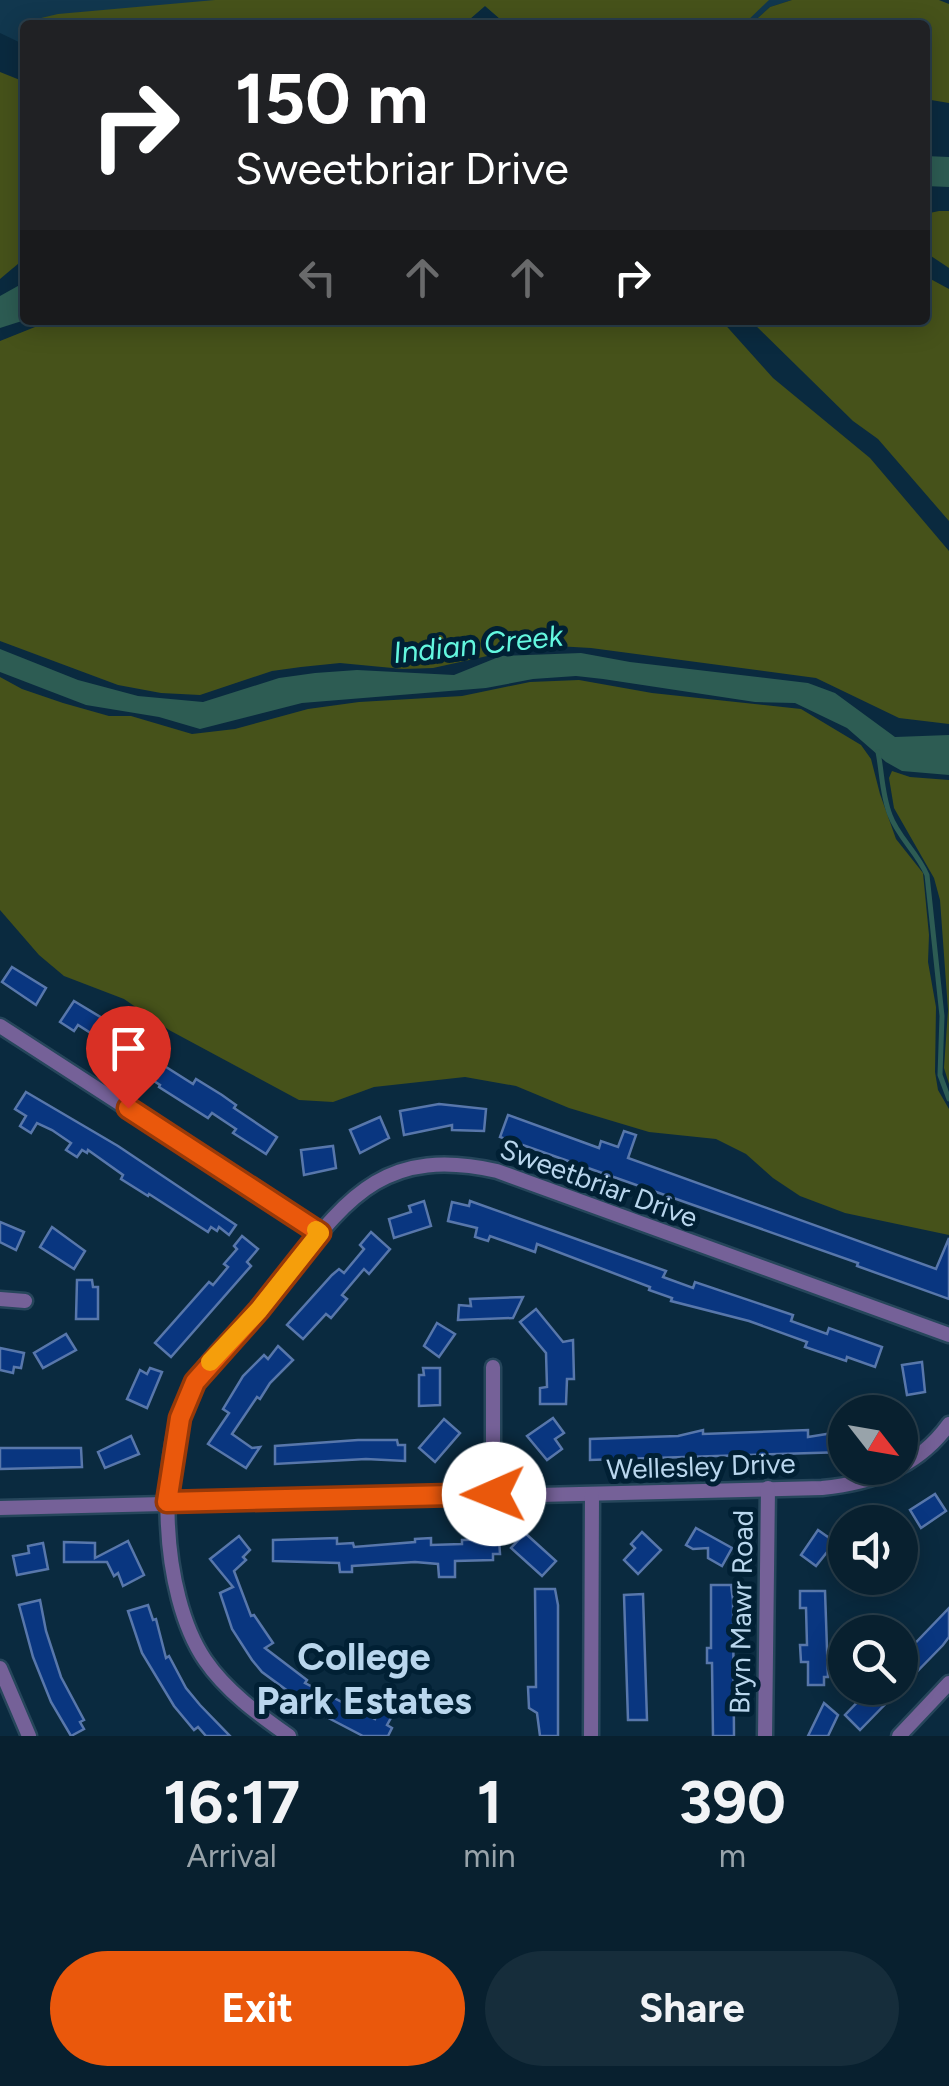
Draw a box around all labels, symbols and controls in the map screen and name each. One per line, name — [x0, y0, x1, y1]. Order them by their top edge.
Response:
text: 150 m — [235, 56, 428, 141]
icon: right — [70, 60, 200, 190]
text: Sweetbriar Drive — [235, 141, 569, 195]
icon: left — [290, 250, 345, 305]
icon: ahead — [395, 250, 450, 305]
icon: ahead — [500, 250, 555, 305]
icon: right — [605, 250, 660, 305]
water label: Indian Creek — [391, 617, 566, 671]
pin — [86, 1006, 171, 1109]
icon: arrive — [101, 1021, 156, 1076]
street label: Sweetbriar Drive — [496, 1131, 702, 1235]
north arrow — [828, 1395, 918, 1485]
map controls — [828, 1395, 918, 1705]
position arrow — [442, 1442, 546, 1546]
street label: Wellesley Drive — [606, 1446, 796, 1486]
button: sound — [828, 1505, 918, 1595]
street label: Bryn Mawr Road — [722, 1510, 760, 1714]
button: search — [828, 1615, 918, 1705]
district label: College Park Estates — [256, 1634, 472, 1724]
text: 16:17 — [163, 1766, 300, 1838]
text: 1 — [477, 1766, 502, 1838]
text: 390 — [679, 1766, 786, 1838]
text: Arrival — [186, 1837, 277, 1875]
text: min — [463, 1837, 516, 1875]
text: m — [719, 1837, 746, 1875]
button: Exit — [50, 1951, 465, 2066]
button: Share — [485, 1951, 899, 2066]

